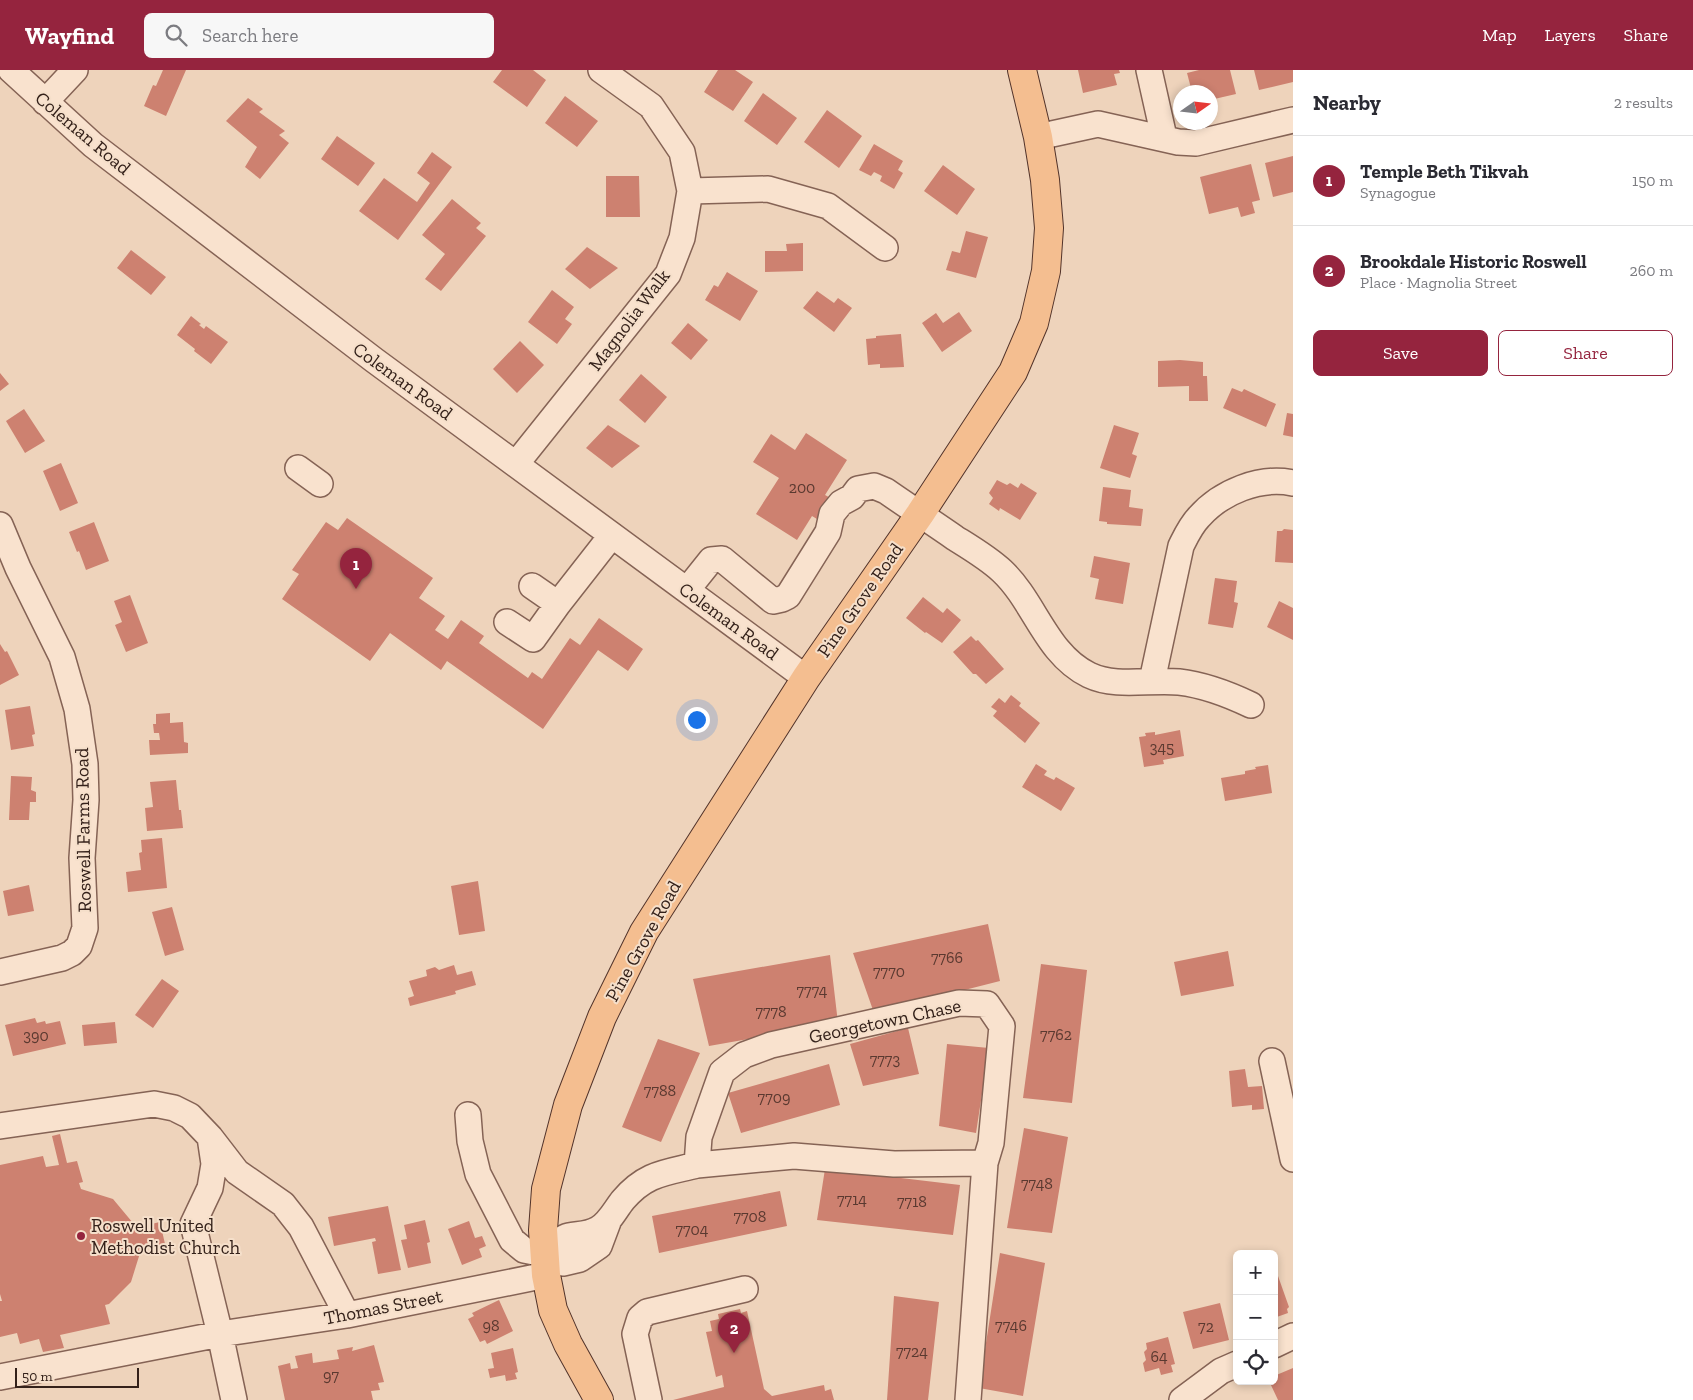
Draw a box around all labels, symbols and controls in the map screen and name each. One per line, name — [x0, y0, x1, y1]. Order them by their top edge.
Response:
search box — [144, 13, 494, 58]
text: Wayfind — [25, 21, 114, 50]
icon: search — [162, 21, 190, 49]
text: Search here — [202, 24, 298, 47]
text: Map — [1482, 24, 1517, 46]
text: Layers — [1545, 24, 1596, 46]
text: Share — [1624, 24, 1668, 46]
north arrow — [1173, 85, 1218, 130]
street label: Coleman Road — [31, 86, 136, 180]
text: Nearby — [1313, 90, 1381, 115]
text: 2 results — [1614, 93, 1673, 112]
text: Temple Beth Tikvah — [1360, 160, 1529, 183]
text: 1 — [1326, 171, 1332, 190]
text: 150 m — [1632, 171, 1673, 190]
text: Synagogue — [1360, 183, 1436, 202]
text: Brookdale Historic Roswell — [1360, 250, 1587, 273]
text: 2 — [1325, 261, 1333, 280]
text: 260 m — [1630, 261, 1673, 280]
street label: Magnolia Walk — [583, 265, 675, 375]
text: Place · Magnolia Street — [1360, 273, 1517, 292]
button: Save — [1313, 330, 1488, 376]
button: Share — [1498, 330, 1673, 376]
street label: Coleman Road — [349, 337, 458, 425]
house number: 200 — [789, 478, 815, 497]
street label: Pine Grove Road — [812, 538, 908, 662]
pin: 1 — [340, 548, 372, 589]
street label: Coleman Road — [675, 577, 784, 665]
your location — [684, 707, 710, 733]
house number: 345 — [1150, 738, 1174, 757]
street label: Roswell Farms Road — [70, 747, 96, 913]
street label: Pine Grove Road — [600, 876, 686, 1005]
house number: 7766 — [931, 948, 963, 967]
house number: 7770 — [873, 962, 905, 981]
house number: 7774 — [797, 981, 828, 1000]
street label: Georgetown Chase — [807, 994, 963, 1048]
house number: 7778 — [755, 1002, 787, 1021]
house number: 7762 — [1040, 1025, 1072, 1044]
house number: 390 — [23, 1026, 49, 1045]
house number: 7773 — [870, 1050, 900, 1069]
house number: 7788 — [644, 1081, 676, 1100]
house number: 7709 — [758, 1088, 790, 1107]
house number: 7748 — [1021, 1174, 1053, 1193]
house number: 7714 — [837, 1190, 867, 1209]
house number: 7718 — [897, 1192, 927, 1211]
house number: 7708 — [734, 1207, 766, 1226]
place label: Roswell United Methodist Church — [91, 1214, 240, 1259]
house number: 7704 — [676, 1220, 709, 1239]
marker: Roswell United Methodist Church — [75, 1230, 87, 1242]
map controls — [1233, 1250, 1278, 1385]
button: + — [1233, 1250, 1278, 1295]
street label: Thomas Street — [322, 1284, 444, 1330]
button: − — [1233, 1295, 1278, 1340]
pin: 2 — [718, 1312, 750, 1353]
house number: 98 — [482, 1316, 500, 1335]
house number: 7746 — [995, 1316, 1027, 1335]
house number: 72 — [1198, 1317, 1214, 1336]
button: locate — [1233, 1340, 1278, 1385]
house number: 7724 — [896, 1342, 928, 1361]
house number: 64 — [1150, 1347, 1168, 1366]
scale bar — [15, 1365, 139, 1388]
house number: 97 — [323, 1366, 339, 1385]
text: 50 m — [22, 1368, 53, 1385]

